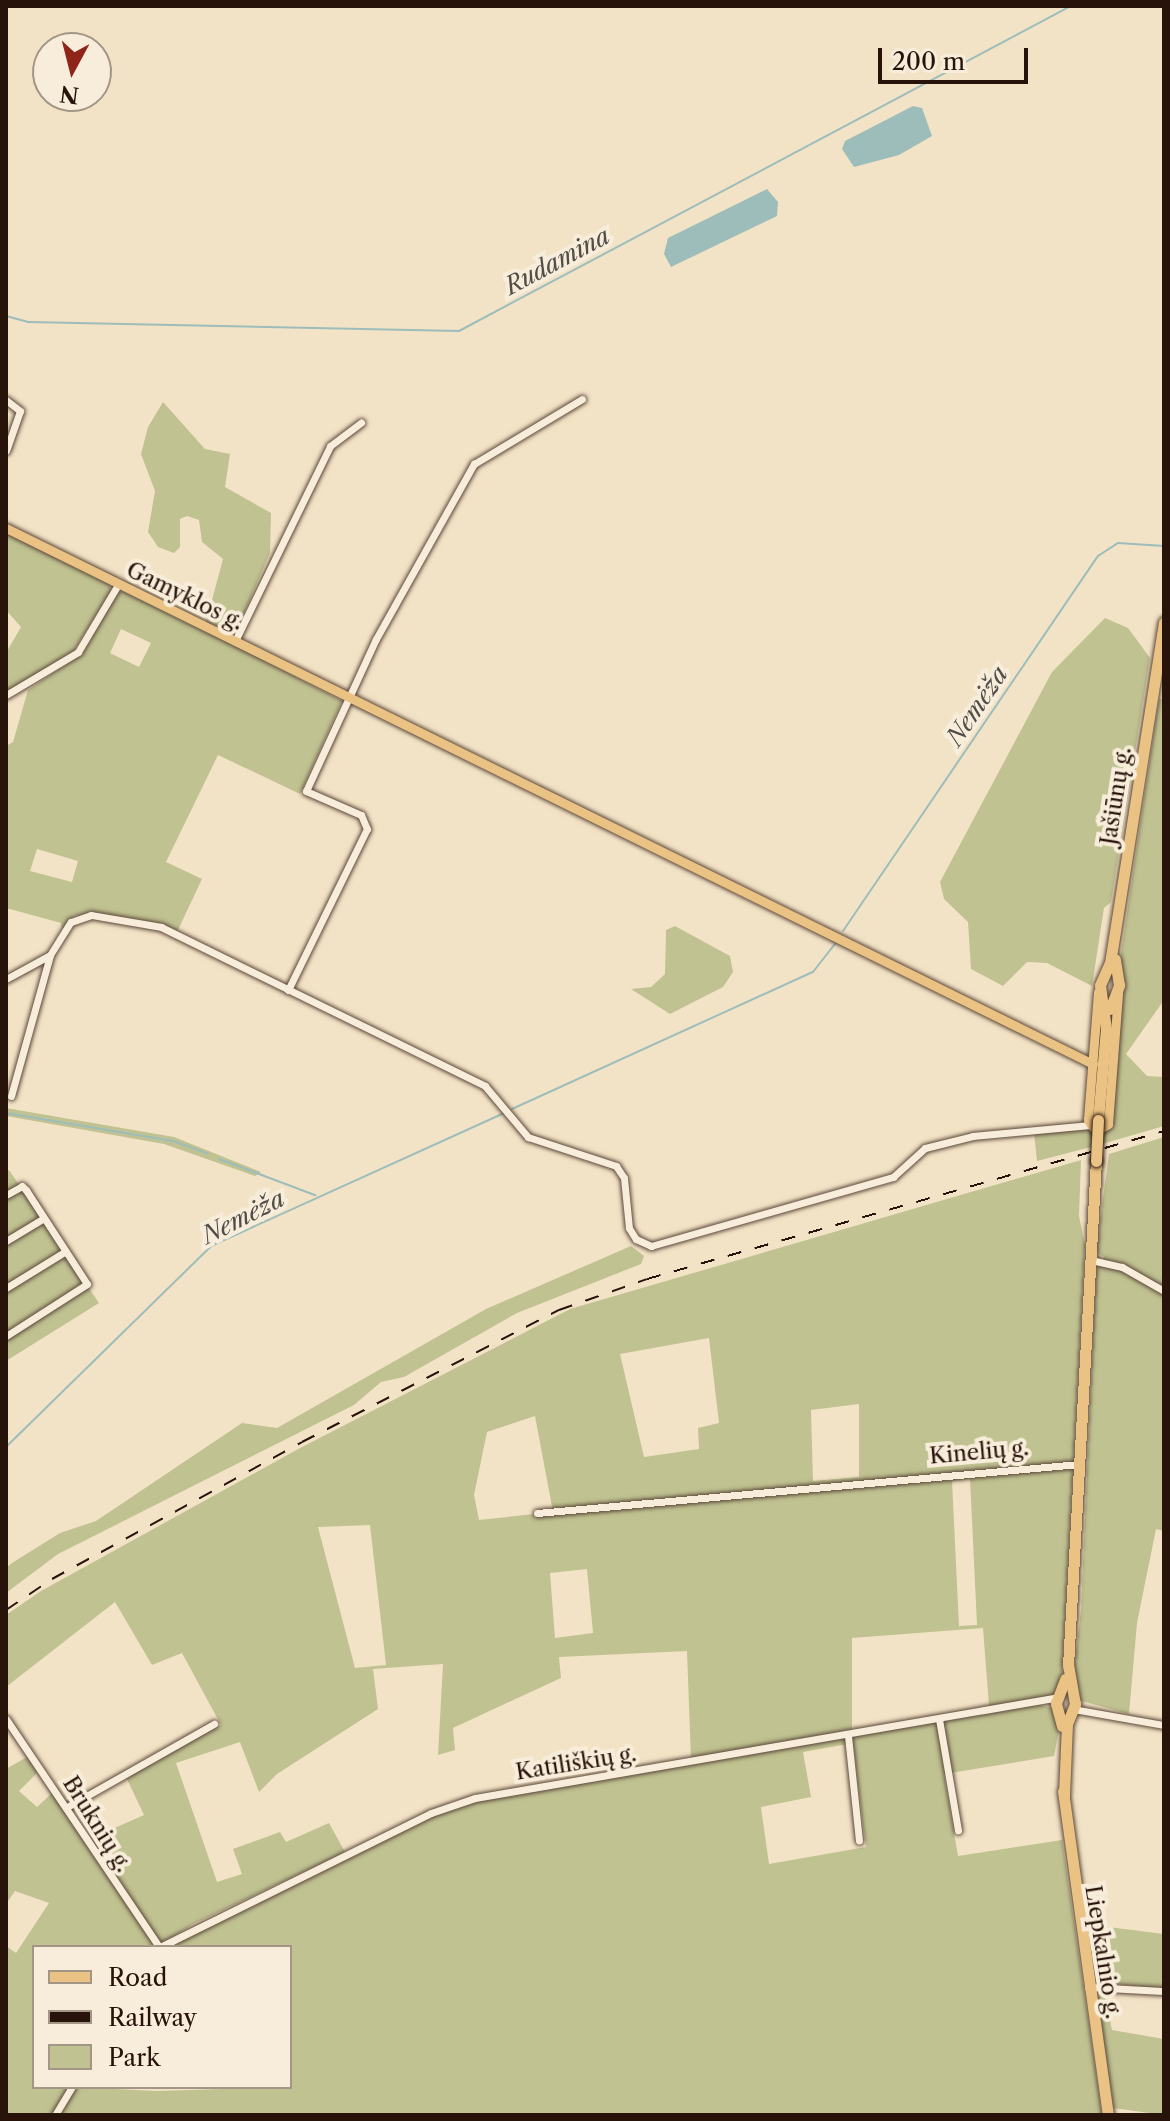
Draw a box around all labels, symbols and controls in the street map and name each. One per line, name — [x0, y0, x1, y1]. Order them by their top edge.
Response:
north arrow — [32, 32, 112, 112]
scale bar — [882, 32, 1032, 82]
text: 200 m — [892, 47, 965, 76]
text: N — [58, 80, 80, 109]
water label: Rudamina — [500, 221, 614, 301]
street label: Gamyklos g. — [122, 556, 248, 636]
water label: Nemėža — [940, 661, 1014, 751]
street label: Jašiūnų g. — [1095, 745, 1137, 847]
water label: Nemėža — [197, 1184, 289, 1250]
street label: Kinelių g. — [928, 1435, 1030, 1469]
street label: Katiliškių g. — [514, 1740, 638, 1786]
street label: Bruknių g. — [57, 1771, 137, 1877]
street label: Liepkalnio g. — [1079, 1883, 1127, 2021]
legend — [32, 1945, 292, 2089]
text: Road — [108, 1963, 167, 1992]
text: Railway — [108, 2003, 197, 2032]
text: Park — [108, 2043, 160, 2072]

